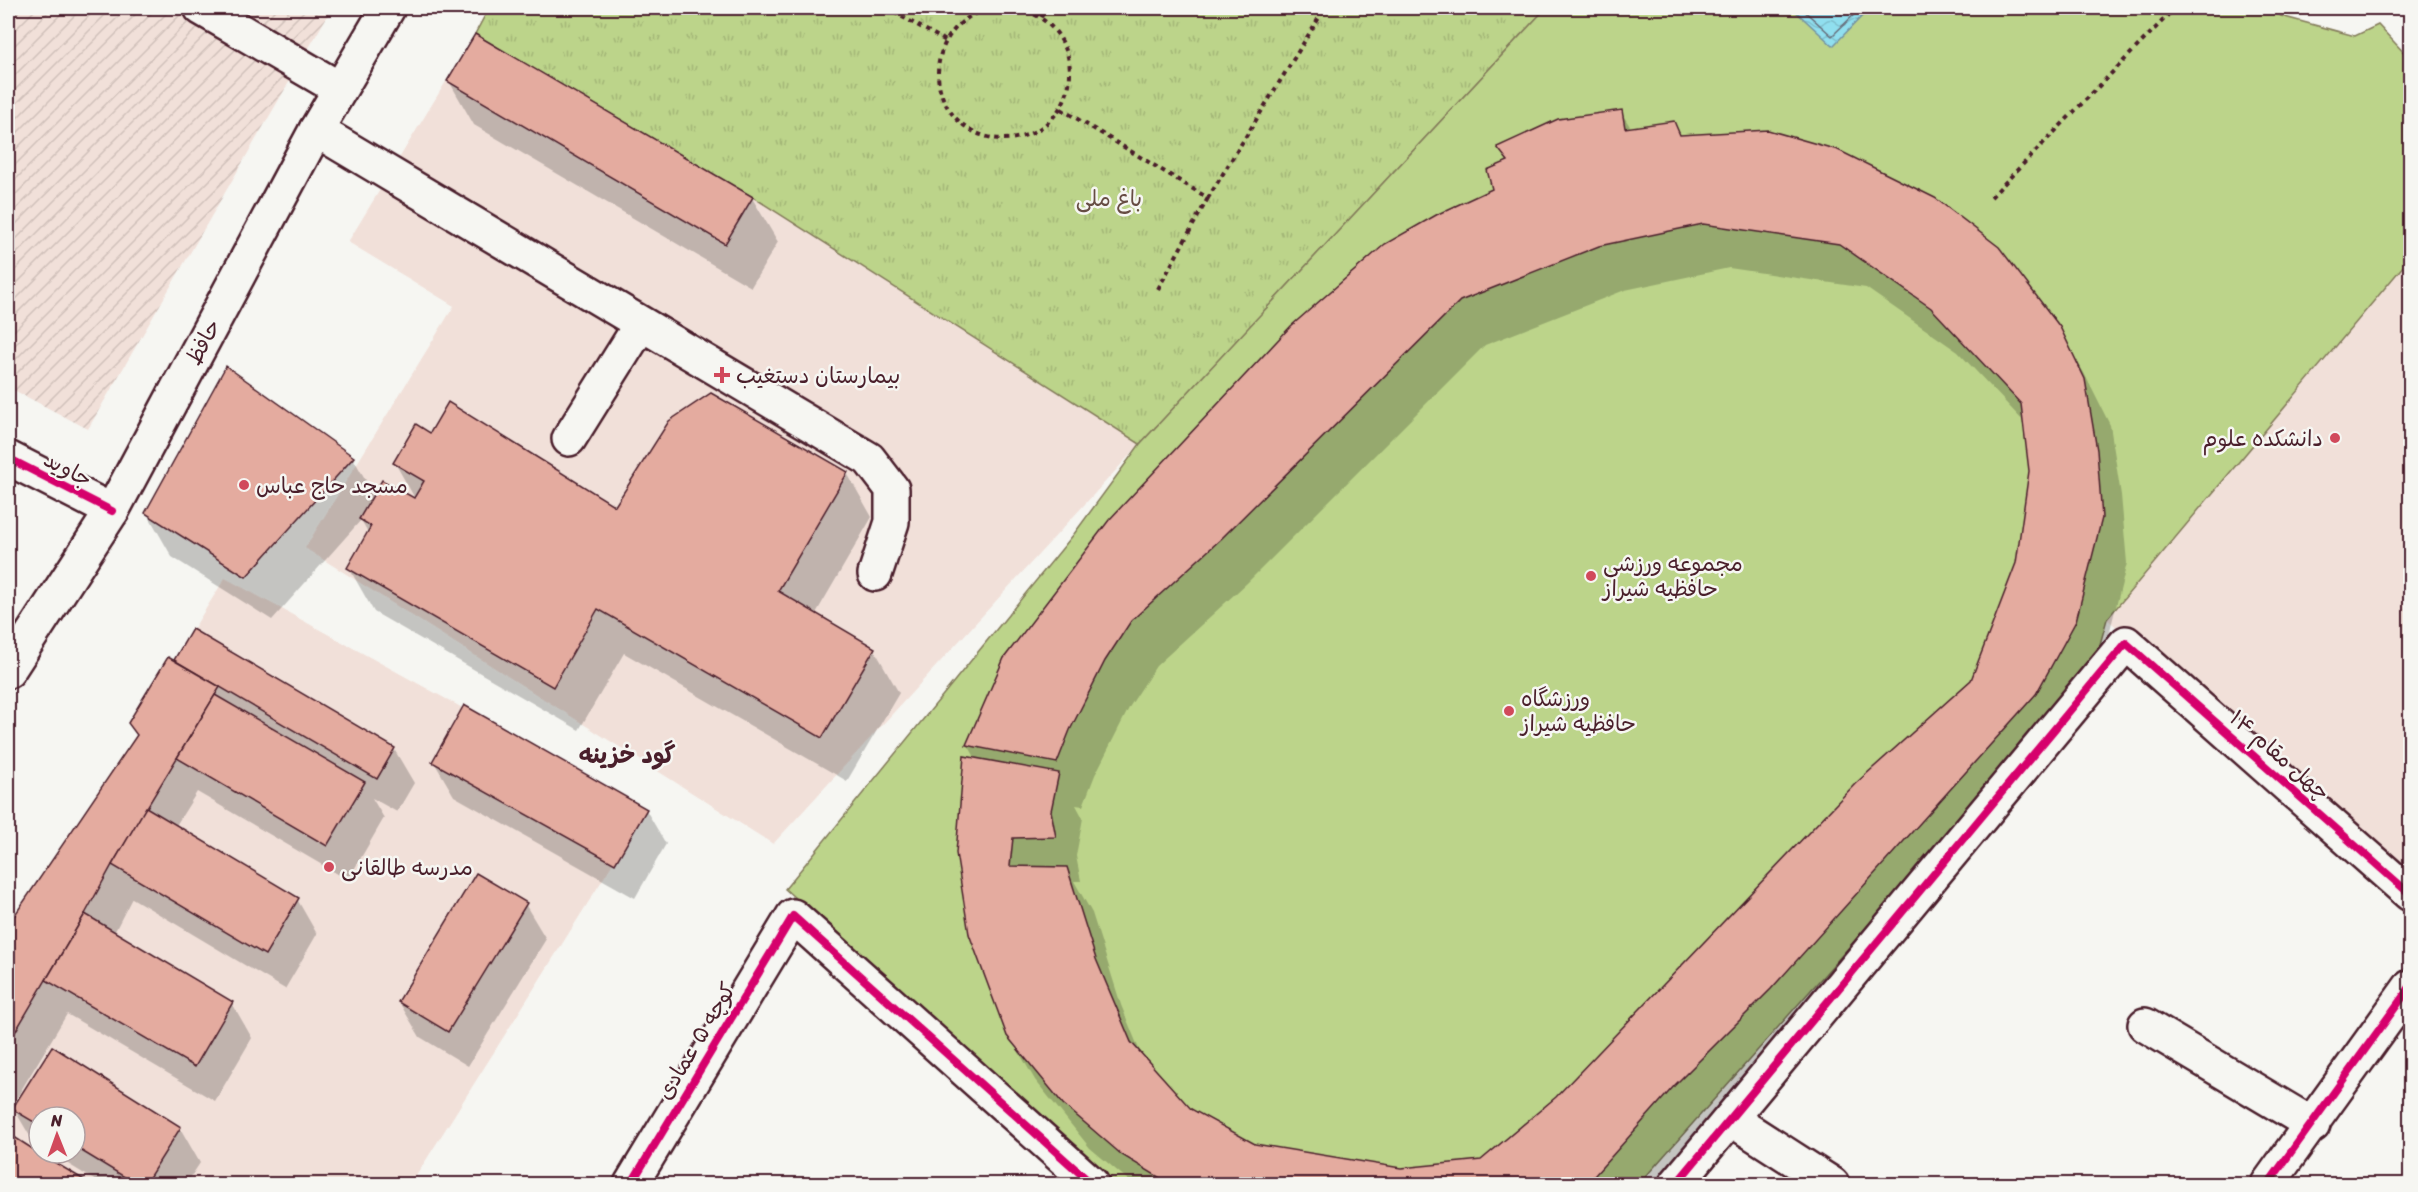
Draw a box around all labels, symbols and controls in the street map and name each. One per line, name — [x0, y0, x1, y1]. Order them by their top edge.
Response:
park label: باغ ملی — [1076, 179, 1142, 218]
street label: حافظ — [174, 312, 232, 372]
place label: بیمارستان دستغیب — [736, 356, 900, 395]
marker: بیمارستان دستغیب — [713, 366, 731, 384]
place label: دانشکده علوم — [2203, 419, 2323, 458]
marker: دانشکده علوم — [2328, 431, 2342, 445]
street label: جاوید — [36, 440, 100, 498]
place label: مسجد حاج عباس — [256, 466, 408, 505]
marker: مسجد حاج عباس — [237, 478, 251, 492]
place label: مجموعه ورزشی حافظیه شیراز — [1601, 544, 1743, 608]
marker: مجموعه ورزشی حافظیه شیراز — [1584, 569, 1598, 583]
place label: ورزشگاه حافظیه شیراز — [1519, 679, 1636, 743]
street label: چهل مقام ۱۴ — [2220, 700, 2340, 810]
marker: ورزشگاه حافظیه شیراز — [1502, 704, 1516, 718]
district label: گود خزینه — [579, 734, 676, 776]
place label: مدرسه طالقانی — [341, 848, 473, 887]
marker: مدرسه طالقانی — [322, 860, 336, 874]
street label: کوچه ۵ عمادی — [645, 975, 747, 1107]
north arrow — [27, 1105, 87, 1165]
text: N — [50, 1106, 63, 1135]

